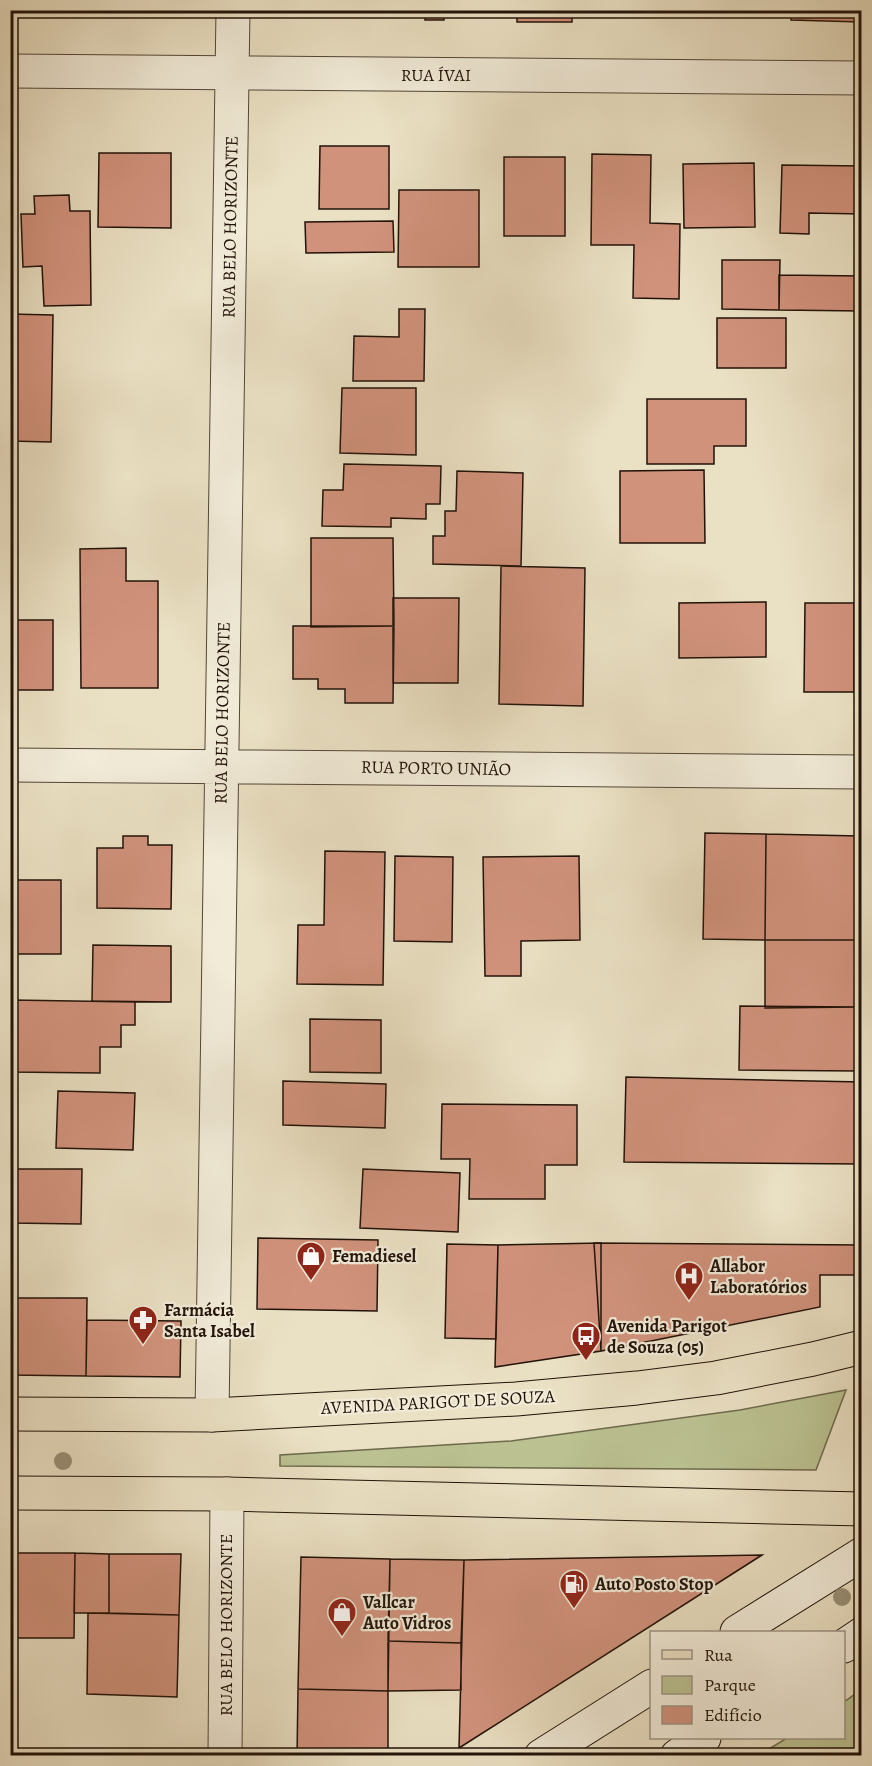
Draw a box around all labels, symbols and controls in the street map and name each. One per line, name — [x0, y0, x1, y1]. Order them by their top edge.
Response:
street label: RUA ÍVAI — [401, 63, 471, 87]
street label: RUA BELO HORIZONTE — [216, 136, 244, 318]
street label: RUA BELO HORIZONTE — [208, 622, 236, 804]
street label: RUA PORTO UNIÃO — [361, 755, 511, 781]
shop icon: Femadiesel — [295, 1240, 327, 1282]
place label: Femadiesel — [332, 1244, 417, 1268]
place label: Allabor Laboratórios — [709, 1254, 807, 1299]
hospital icon: Allabor Laboratórios — [673, 1260, 705, 1302]
place label: Farmácia Santa Isabel — [164, 1298, 255, 1343]
pharmacy icon: Farmácia Santa Isabel — [127, 1304, 159, 1346]
place label: Avenida Parigot de Souza (05) — [606, 1314, 727, 1359]
bus stop icon: Avenida Parigot de Souza (05) — [570, 1320, 602, 1362]
street label: AVENIDA PARIGOT DE SOUZA — [319, 1384, 556, 1420]
street label: RUA BELO HORIZONTE — [214, 1534, 238, 1716]
fuel station icon: Auto Posto Stop — [558, 1568, 590, 1610]
place label: Auto Posto Stop — [594, 1572, 714, 1596]
place label: Vallcar Auto Vidros — [362, 1590, 451, 1635]
shop icon: Vallcar Auto Vidros — [326, 1596, 358, 1638]
legend — [650, 1631, 845, 1739]
text: Rua — [704, 1643, 733, 1667]
text: Parque — [704, 1673, 756, 1697]
text: Edifício — [704, 1703, 762, 1727]

